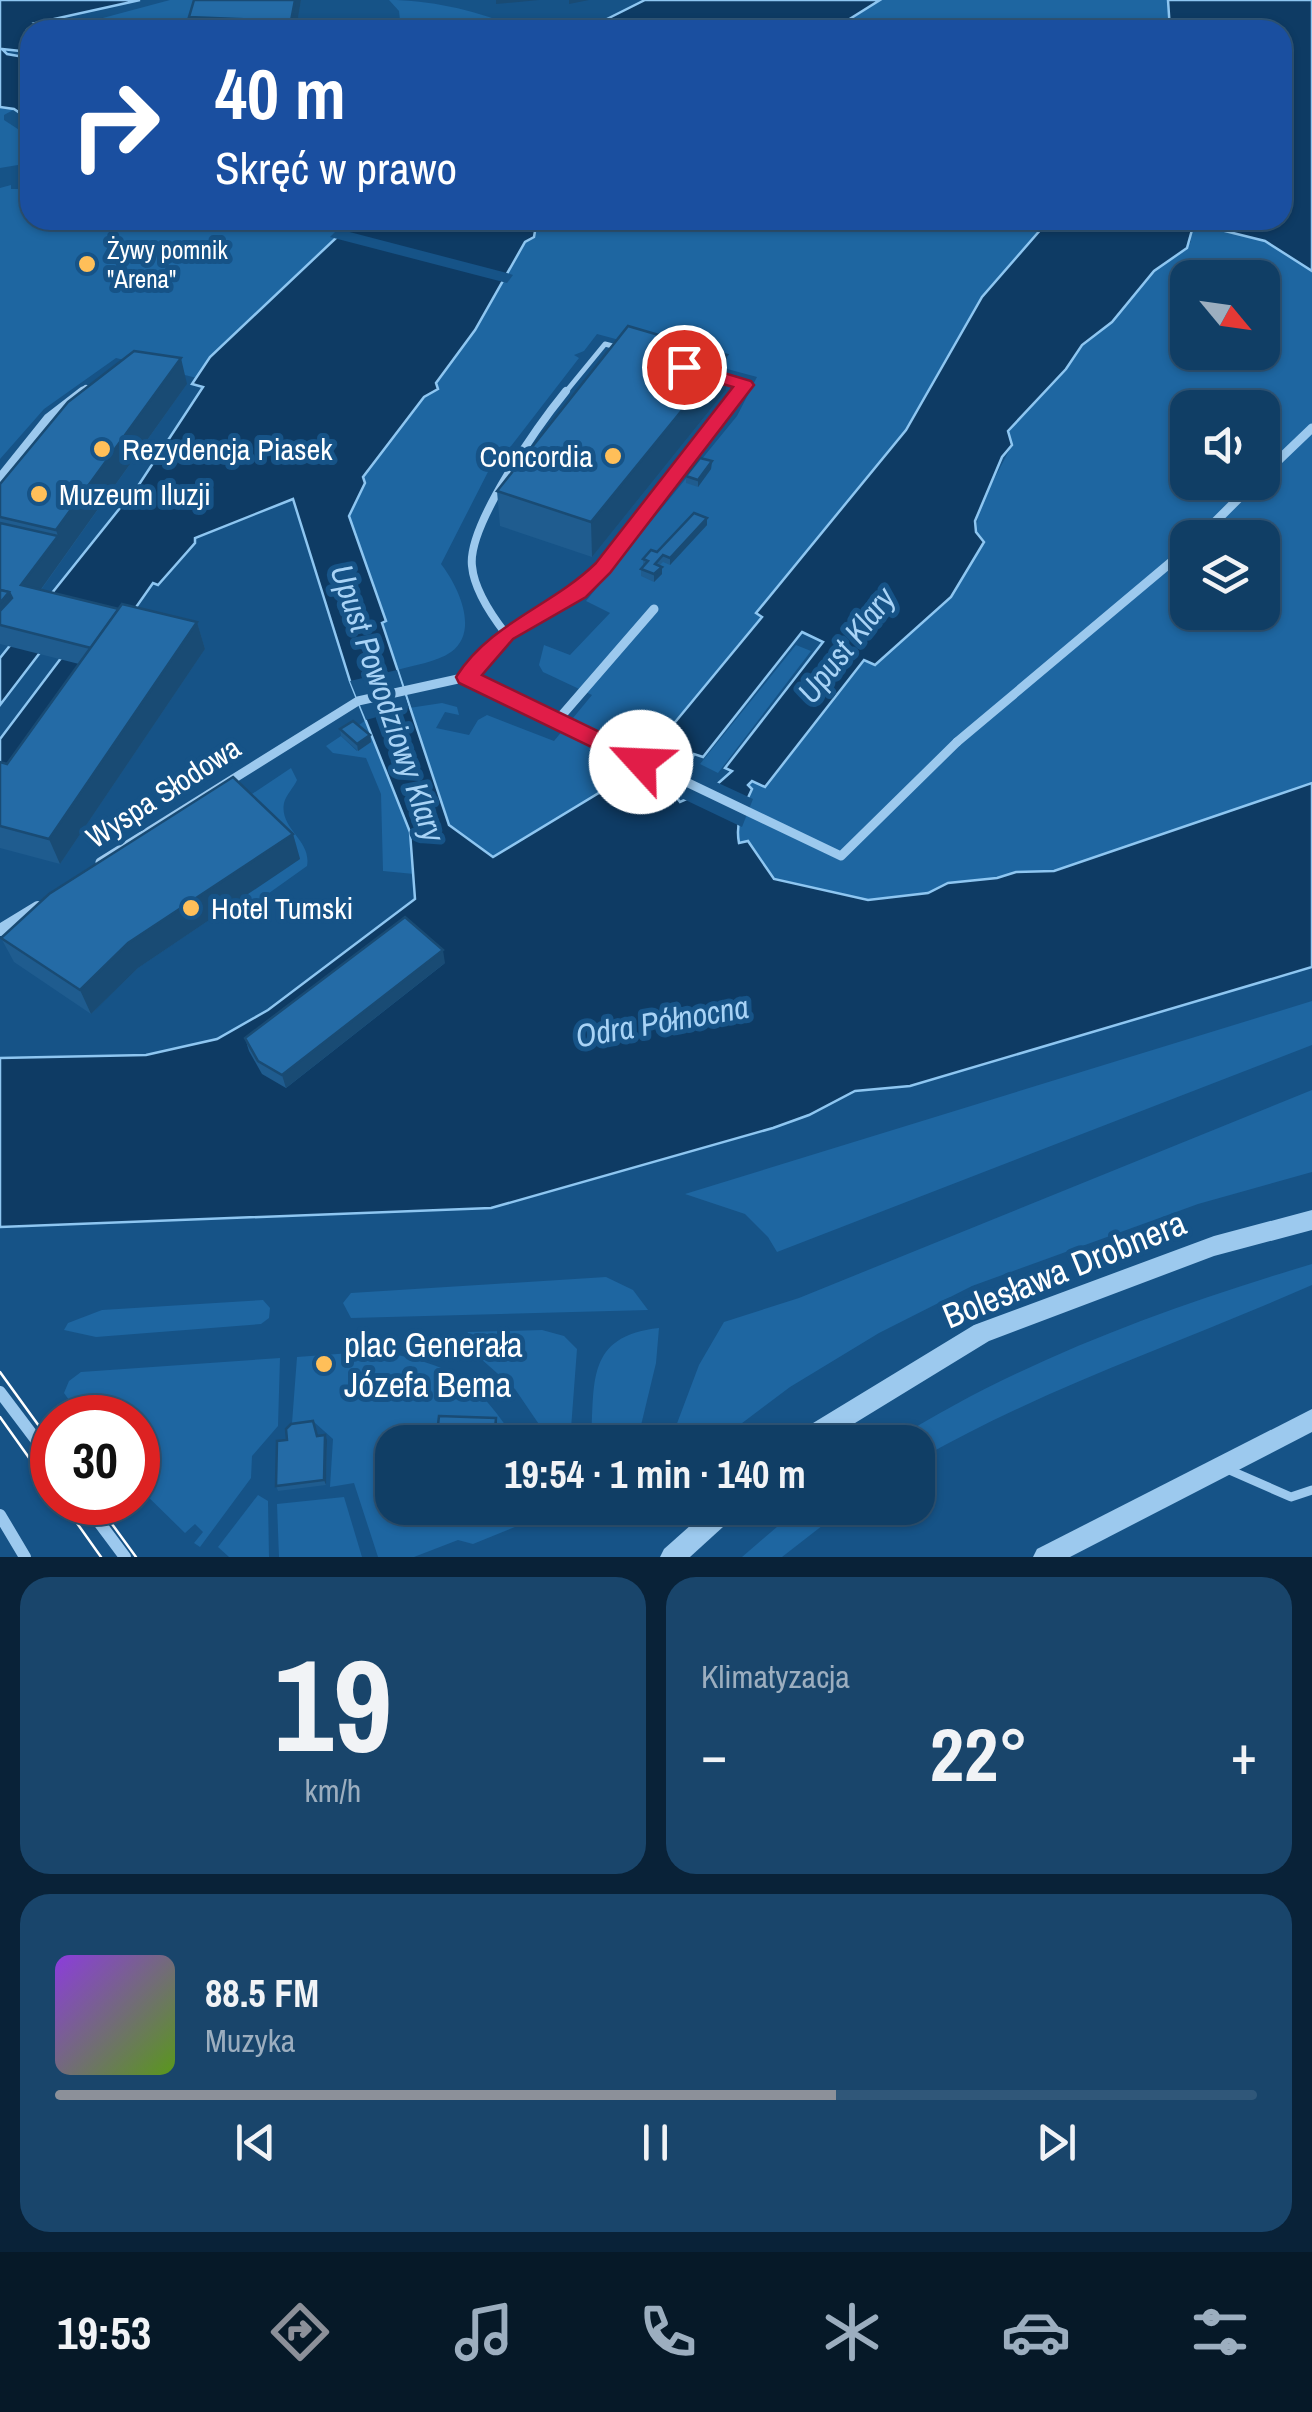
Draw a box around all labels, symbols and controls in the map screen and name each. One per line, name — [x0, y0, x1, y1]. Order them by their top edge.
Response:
text: 40 m — [215, 47, 346, 141]
icon: right — [50, 60, 180, 190]
text: Skręć w prawo — [215, 137, 457, 198]
place label: Żywy pomnik "Arena" — [107, 233, 229, 296]
marker: Żywy pomnik "Arena" — [76, 253, 98, 275]
north arrow — [1170, 260, 1280, 370]
map controls — [1170, 260, 1280, 630]
pin — [642, 325, 727, 410]
icon: arrive — [657, 340, 712, 395]
button: sound — [1170, 390, 1280, 500]
place label: Rezydencja Piasek — [122, 429, 333, 469]
place label: Concordia — [480, 436, 593, 476]
marker: Rezydencja Piasek — [91, 438, 113, 460]
marker: Concordia — [602, 445, 624, 467]
place label: Muzeum Iluzji — [59, 474, 211, 514]
marker: Muzeum Iluzji — [28, 483, 50, 505]
button: layers — [1170, 520, 1280, 630]
water label: Upust Powodziowy Klary — [320, 559, 456, 849]
water label: Upust Klary — [787, 577, 906, 712]
position arrow — [589, 710, 693, 814]
street label: Wyspa Słodowa — [78, 727, 248, 857]
place label: Hotel Tumski — [211, 888, 353, 928]
marker: Hotel Tumski — [180, 897, 202, 919]
water label: Odra Północna — [572, 985, 752, 1057]
street label: Bolesława Drobnera — [935, 1199, 1193, 1339]
place label: plac Generała Józefa Bema — [344, 1321, 523, 1408]
marker: plac Generała Józefa Bema — [313, 1353, 335, 1375]
speed limit sign: 30 — [30, 1395, 160, 1525]
text: 19:54 · 1 min · 140 m — [504, 1449, 806, 1500]
text: 19 — [274, 1616, 392, 1792]
text: Klimatyzacja — [701, 1655, 850, 1698]
text: 22° — [930, 1703, 1028, 1804]
text: − — [701, 1717, 727, 1791]
text: + — [1231, 1717, 1257, 1791]
text: km/h — [305, 1769, 361, 1812]
text: 88.5 FM — [205, 1968, 319, 2019]
text: Muzyka — [205, 2019, 295, 2062]
icon: previous — [228, 2115, 283, 2170]
icon: pause — [628, 2115, 683, 2170]
icon: next — [1029, 2115, 1084, 2170]
icon: directions — [265, 2297, 335, 2367]
icon: music — [449, 2297, 519, 2367]
icon: phone — [633, 2297, 703, 2367]
icon: climate — [817, 2297, 887, 2367]
icon: car — [1001, 2297, 1071, 2367]
icon: filters — [1185, 2297, 1255, 2367]
text: 19:53 — [57, 2302, 151, 2363]

